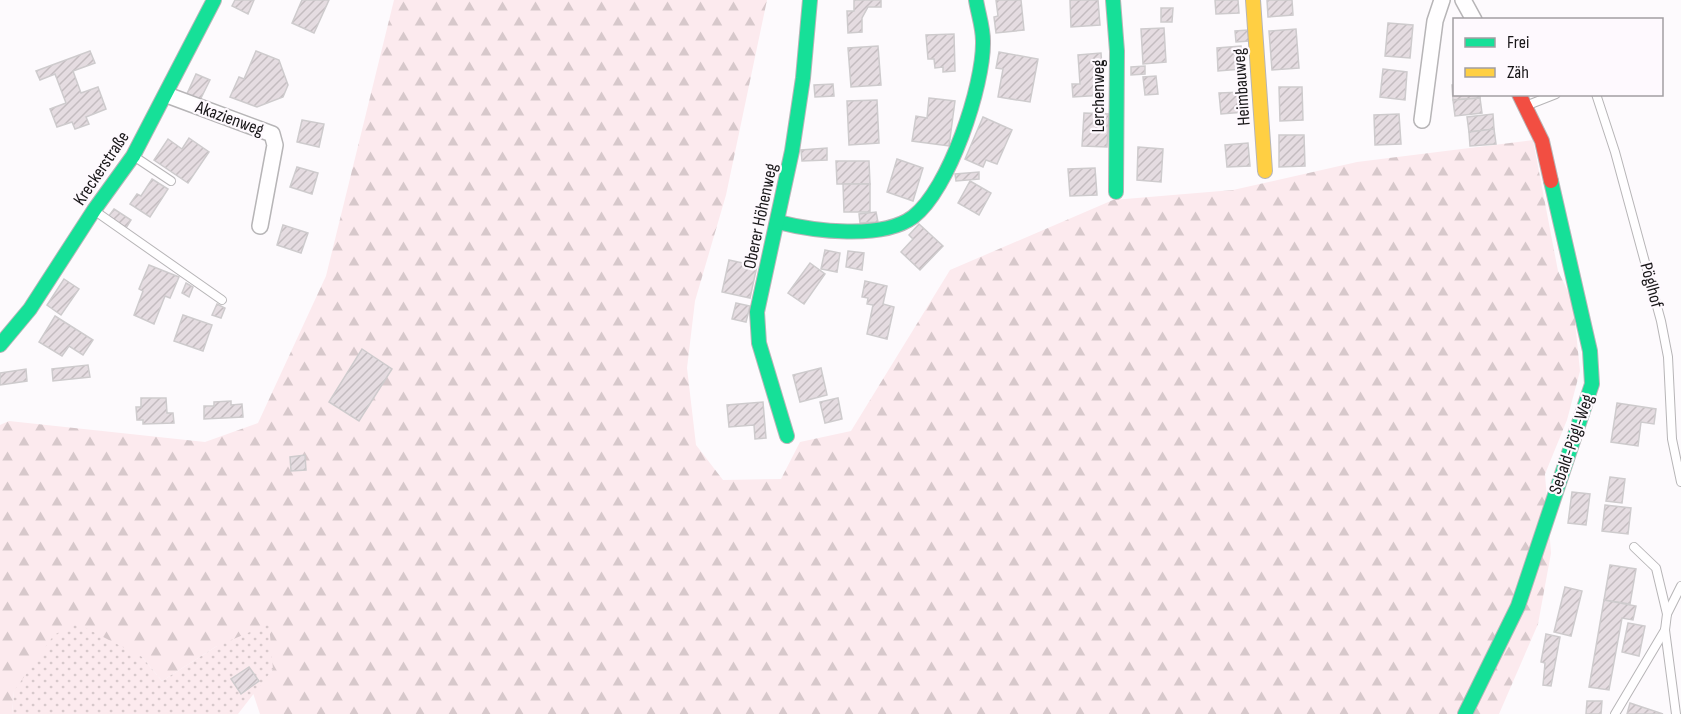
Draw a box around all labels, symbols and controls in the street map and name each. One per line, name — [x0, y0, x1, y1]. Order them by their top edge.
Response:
legend — [1453, 18, 1663, 96]
text: Frei — [1507, 32, 1529, 53]
street label: Heimbauweg — [1228, 48, 1255, 126]
street label: Lerchenweg — [1088, 60, 1109, 132]
text: Zäh — [1507, 62, 1529, 83]
street label: Akazienweg — [192, 96, 267, 140]
street label: Kreckerstraße — [69, 127, 134, 209]
street label: Oberer Höhenweg — [739, 161, 782, 271]
street label: Pöglhof — [1635, 260, 1668, 311]
street label: Sebald-Pögl-Weg — [1545, 391, 1598, 497]

